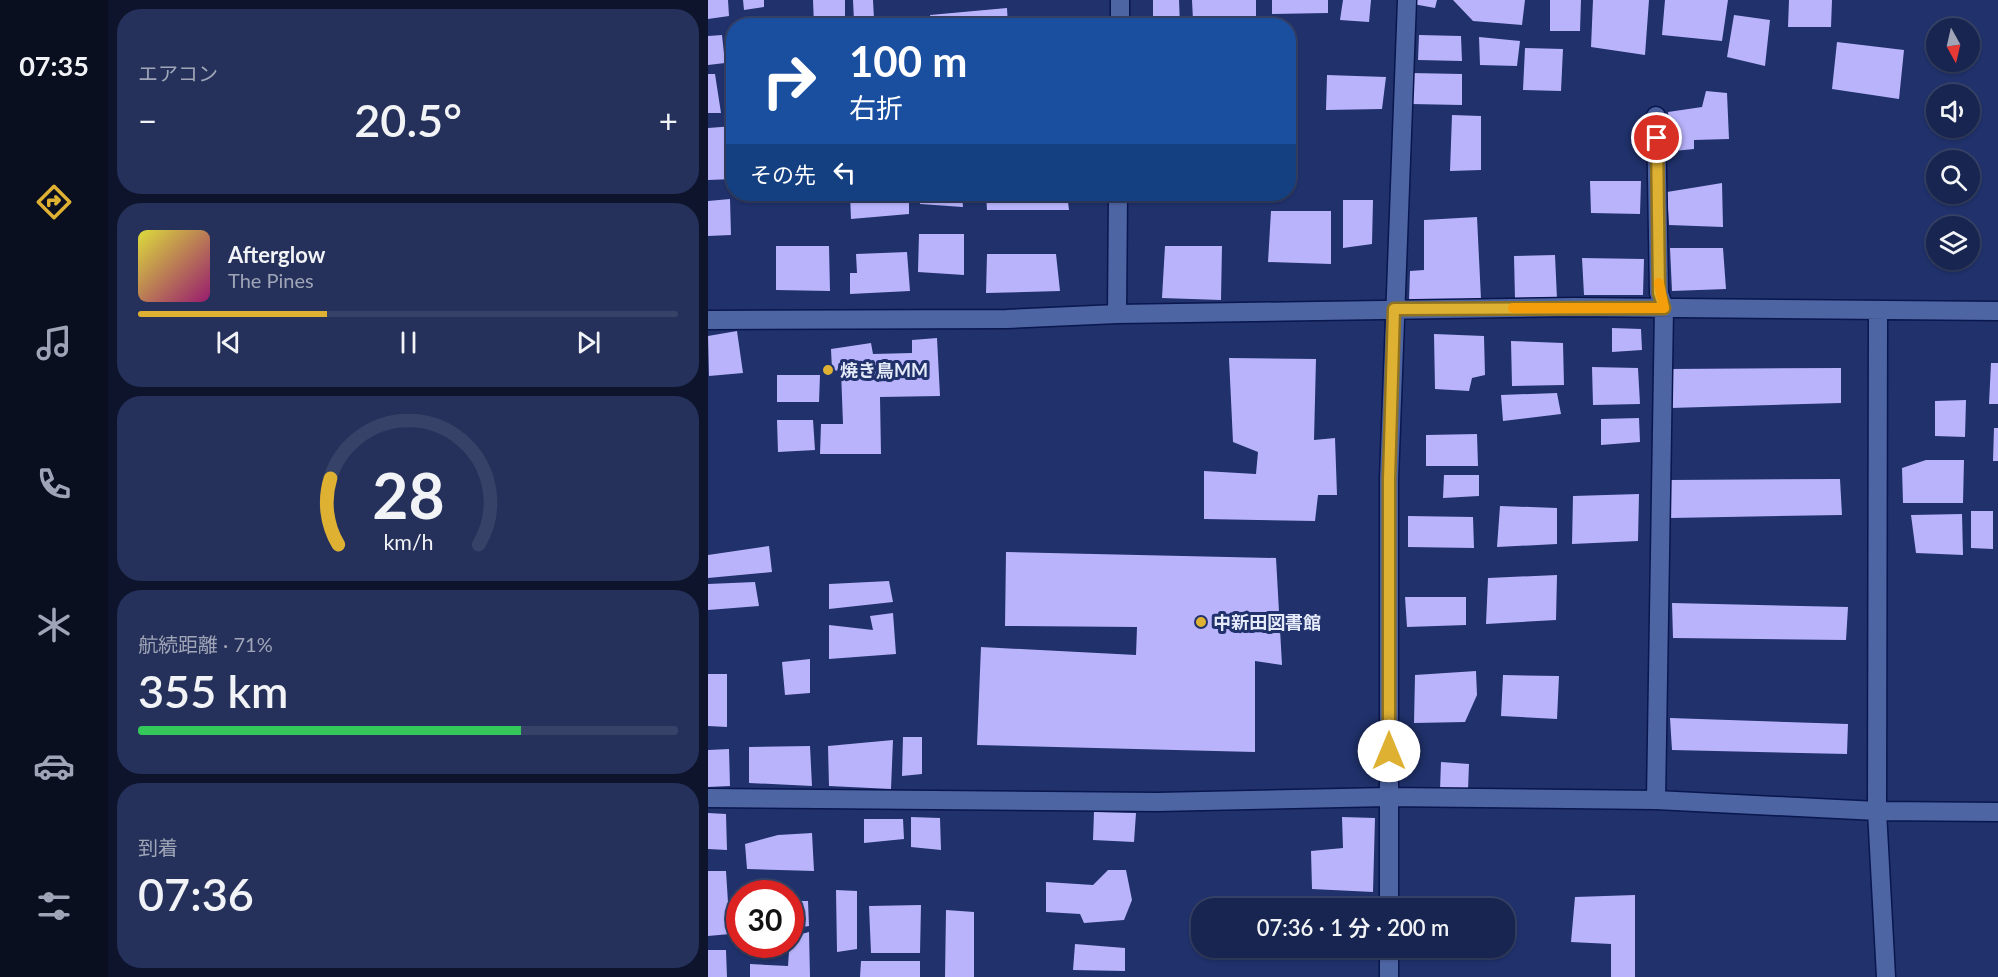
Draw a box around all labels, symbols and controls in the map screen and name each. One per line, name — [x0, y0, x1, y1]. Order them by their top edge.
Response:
north arrow — [1926, 18, 1980, 72]
map controls — [1926, 18, 1980, 270]
text: 100 m — [849, 36, 967, 86]
icon: right — [750, 42, 828, 120]
text: 07:35 — [19, 49, 89, 82]
text: エアコン — [138, 61, 218, 85]
button: sound — [1926, 84, 1980, 138]
text: 右折 — [849, 91, 903, 124]
text: 20.5° — [354, 93, 462, 147]
text: − — [138, 100, 157, 140]
text: + — [659, 100, 678, 140]
pin — [1631, 112, 1682, 163]
icon: arrive — [1640, 121, 1673, 154]
button: search — [1926, 150, 1980, 204]
icon: left — [828, 156, 861, 189]
text: その先 — [750, 161, 816, 188]
icon: directions — [33, 181, 75, 223]
button: layers — [1926, 216, 1980, 270]
text: Afterglow — [228, 241, 325, 268]
text: The Pines — [228, 268, 314, 292]
icon: music — [33, 322, 75, 364]
icon: previous — [212, 326, 245, 359]
icon: pause — [392, 326, 425, 359]
icon: next — [572, 326, 605, 359]
place label: 焼き鳥MM — [840, 359, 928, 381]
marker: 焼き鳥MM — [821, 363, 835, 377]
text: 28 — [372, 458, 444, 533]
icon: phone — [33, 463, 75, 505]
text: km/h — [383, 530, 433, 556]
icon: climate — [33, 604, 75, 646]
place label: 中新田図書館 — [1213, 611, 1321, 633]
marker: 中新田図書館 — [1194, 615, 1208, 629]
text: 航続距離 · 71% — [138, 632, 273, 656]
text: 355 km — [138, 664, 288, 718]
position arrow — [1357, 719, 1421, 783]
icon: car — [33, 745, 75, 787]
text: 到着 — [138, 835, 178, 859]
text: 07:36 — [138, 867, 254, 921]
speed limit sign: 30 — [726, 880, 804, 958]
icon: filters — [33, 885, 75, 927]
text: 07:36 · 1 分 · 200 m — [1257, 914, 1449, 941]

